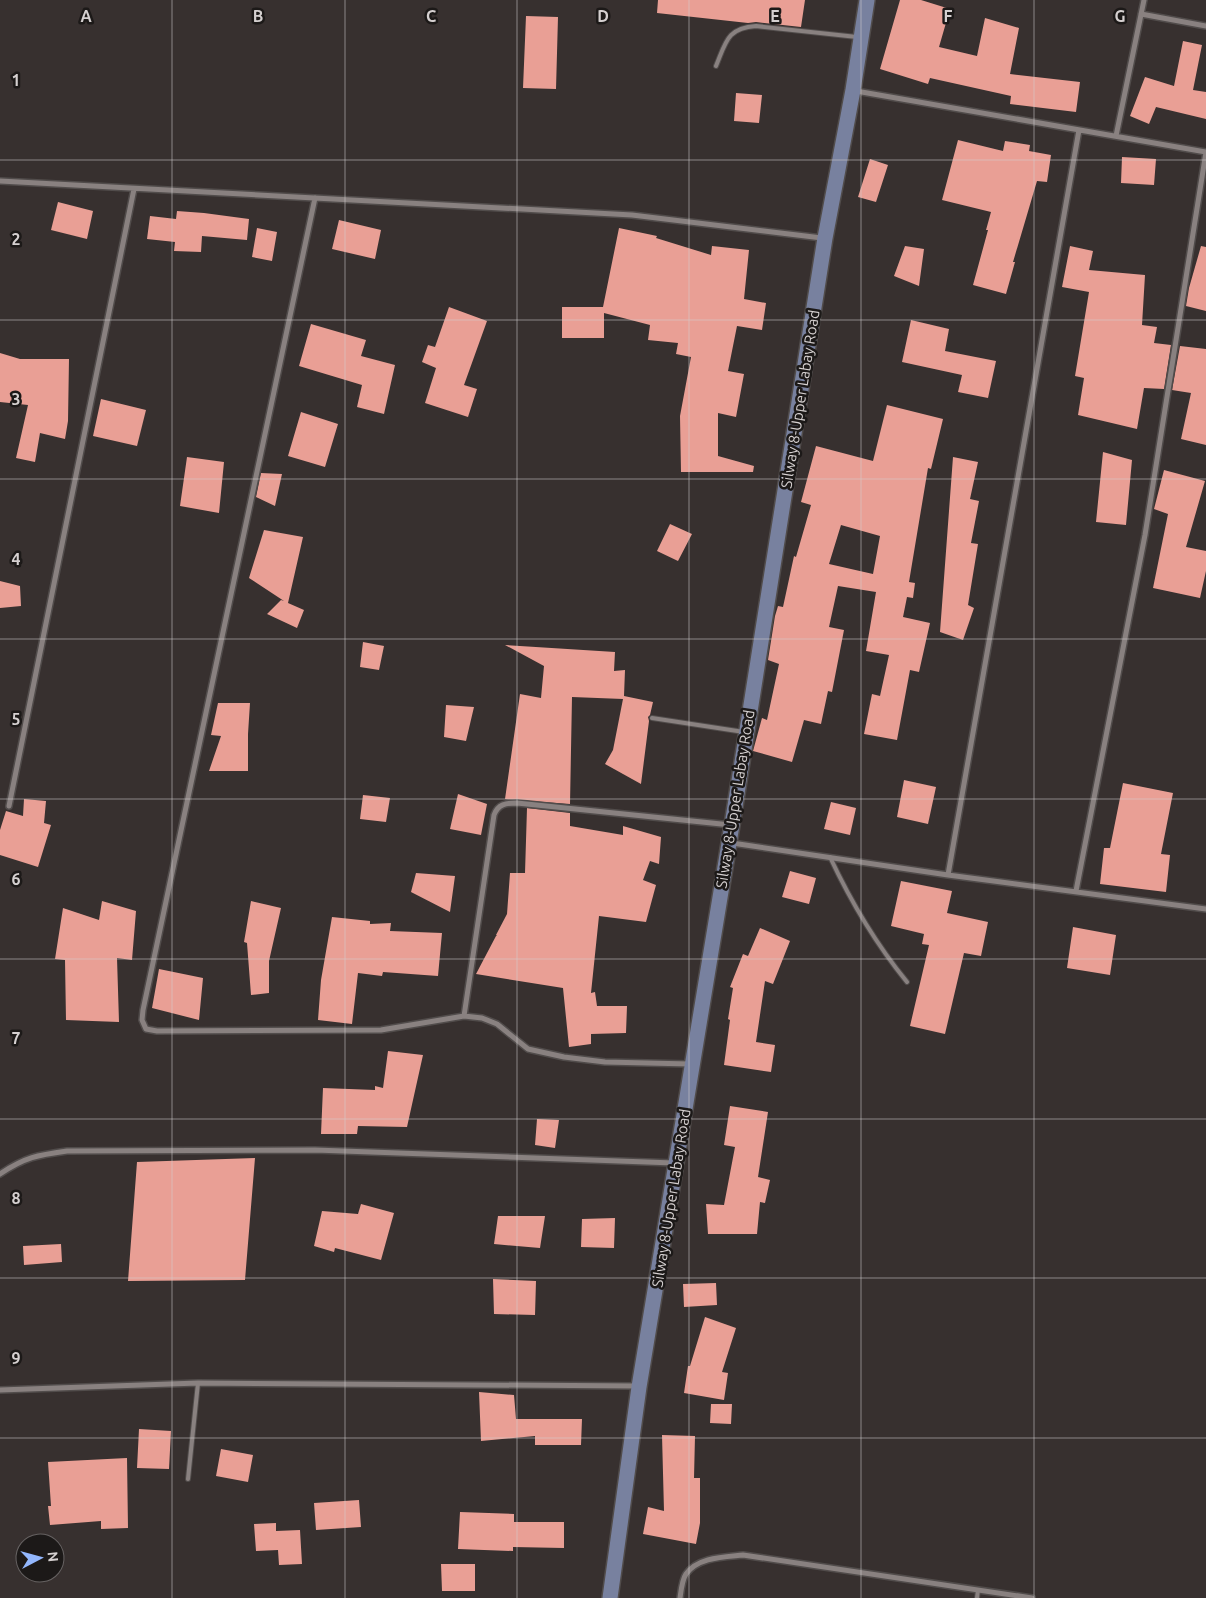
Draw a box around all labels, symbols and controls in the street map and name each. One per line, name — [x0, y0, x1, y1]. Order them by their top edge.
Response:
text: A — [80, 7, 92, 25]
text: B — [253, 7, 263, 25]
text: C — [426, 7, 436, 25]
text: D — [597, 7, 609, 25]
text: E — [770, 7, 780, 25]
text: F — [944, 7, 953, 25]
text: G — [1114, 7, 1126, 25]
text: 1 — [11, 71, 21, 89]
text: 2 — [11, 230, 21, 248]
street label: Silway 8-Upper Labay Road — [777, 309, 823, 489]
text: 3 — [11, 390, 21, 408]
text: 4 — [11, 550, 21, 568]
street label: Silway 8-Upper Labay Road — [712, 709, 758, 889]
text: 5 — [11, 710, 21, 728]
text: 6 — [11, 870, 21, 888]
text: 7 — [11, 1029, 21, 1047]
street label: Silway 8-Upper Labay Road — [648, 1108, 694, 1288]
text: 8 — [11, 1189, 21, 1207]
text: 9 — [11, 1349, 21, 1367]
north arrow — [15, 1533, 65, 1583]
text: N — [44, 1551, 61, 1563]

